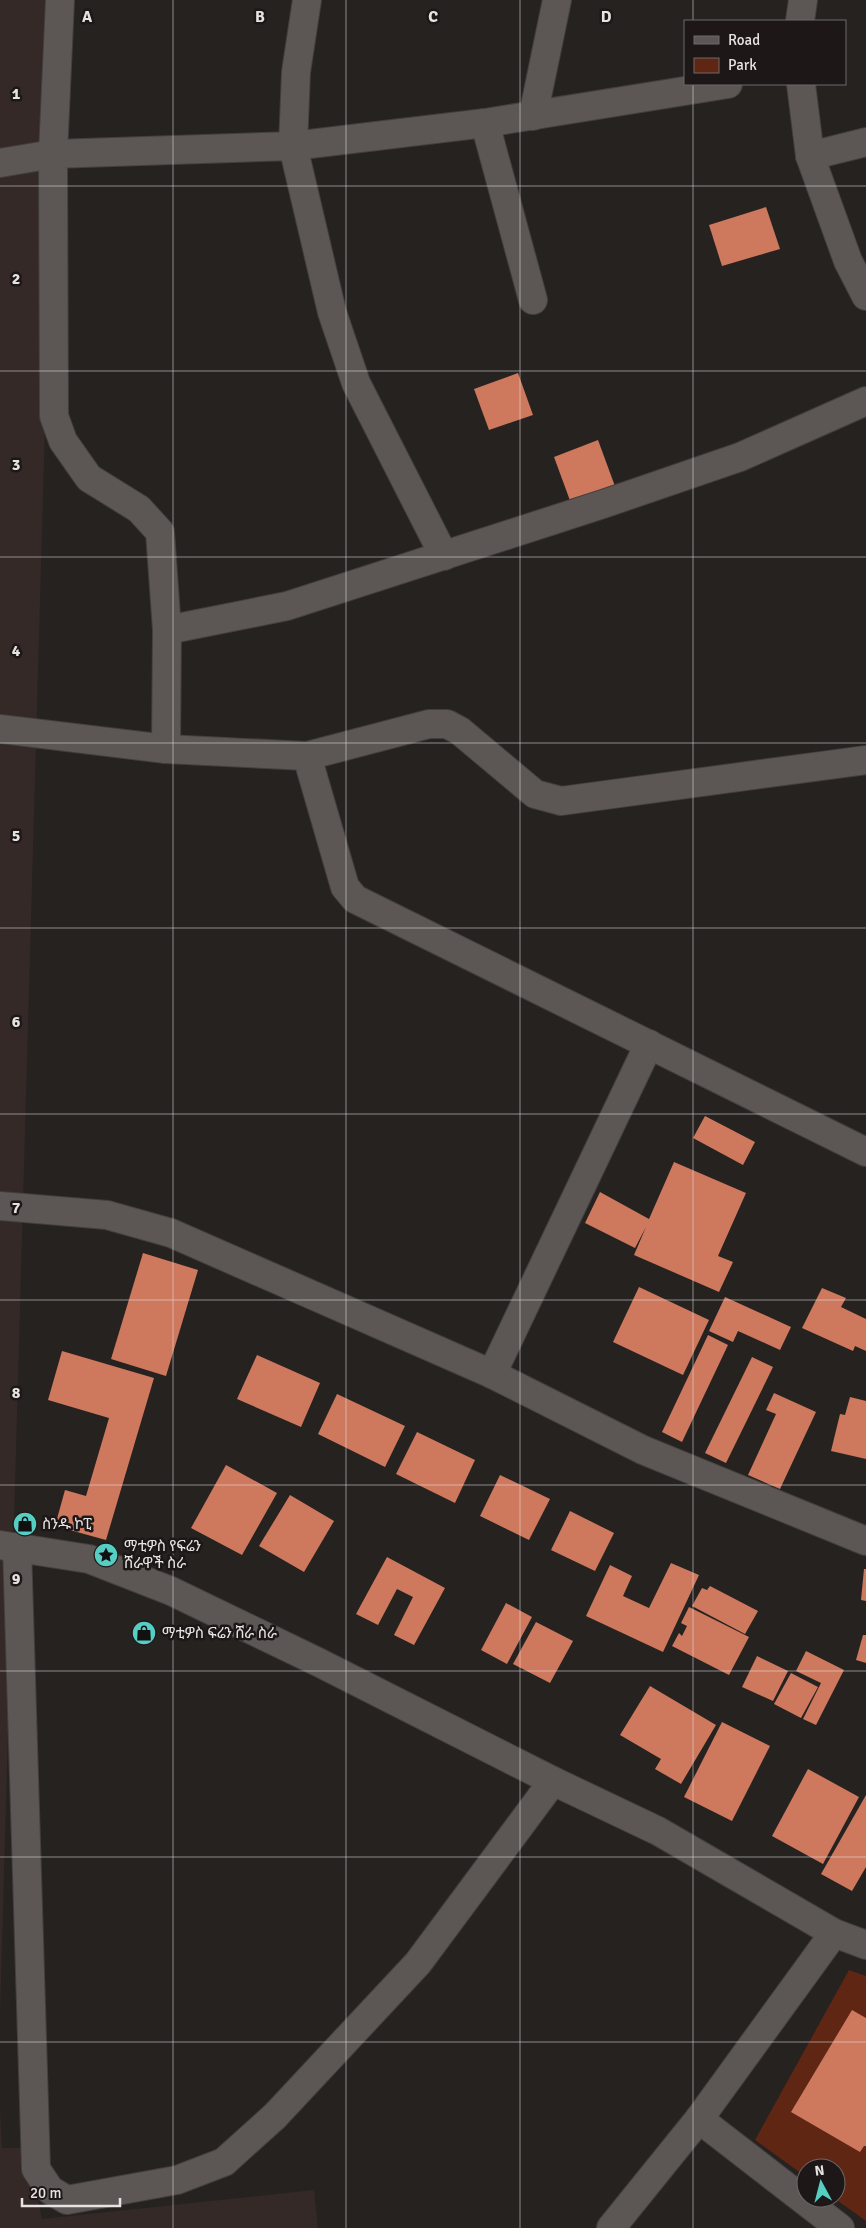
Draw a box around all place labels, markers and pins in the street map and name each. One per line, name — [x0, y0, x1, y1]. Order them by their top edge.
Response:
shop icon: ስንዱ ኮፒ — [12, 1511, 38, 1537]
place label: ስንዱ ኮፒ — [42, 1515, 92, 1533]
place label: ማቲዎስ የፍሬን ሸራዋች ስራ — [124, 1537, 201, 1572]
place icon: ማቲዎስ የፍሬን ሸራዋች ስራ — [93, 1542, 119, 1568]
shop icon: ማቲዎስ ፍሬን ሸራ ስራ — [131, 1620, 157, 1646]
place label: ማቲዎስ ፍሬን ሸራ ስራ — [162, 1624, 277, 1642]

